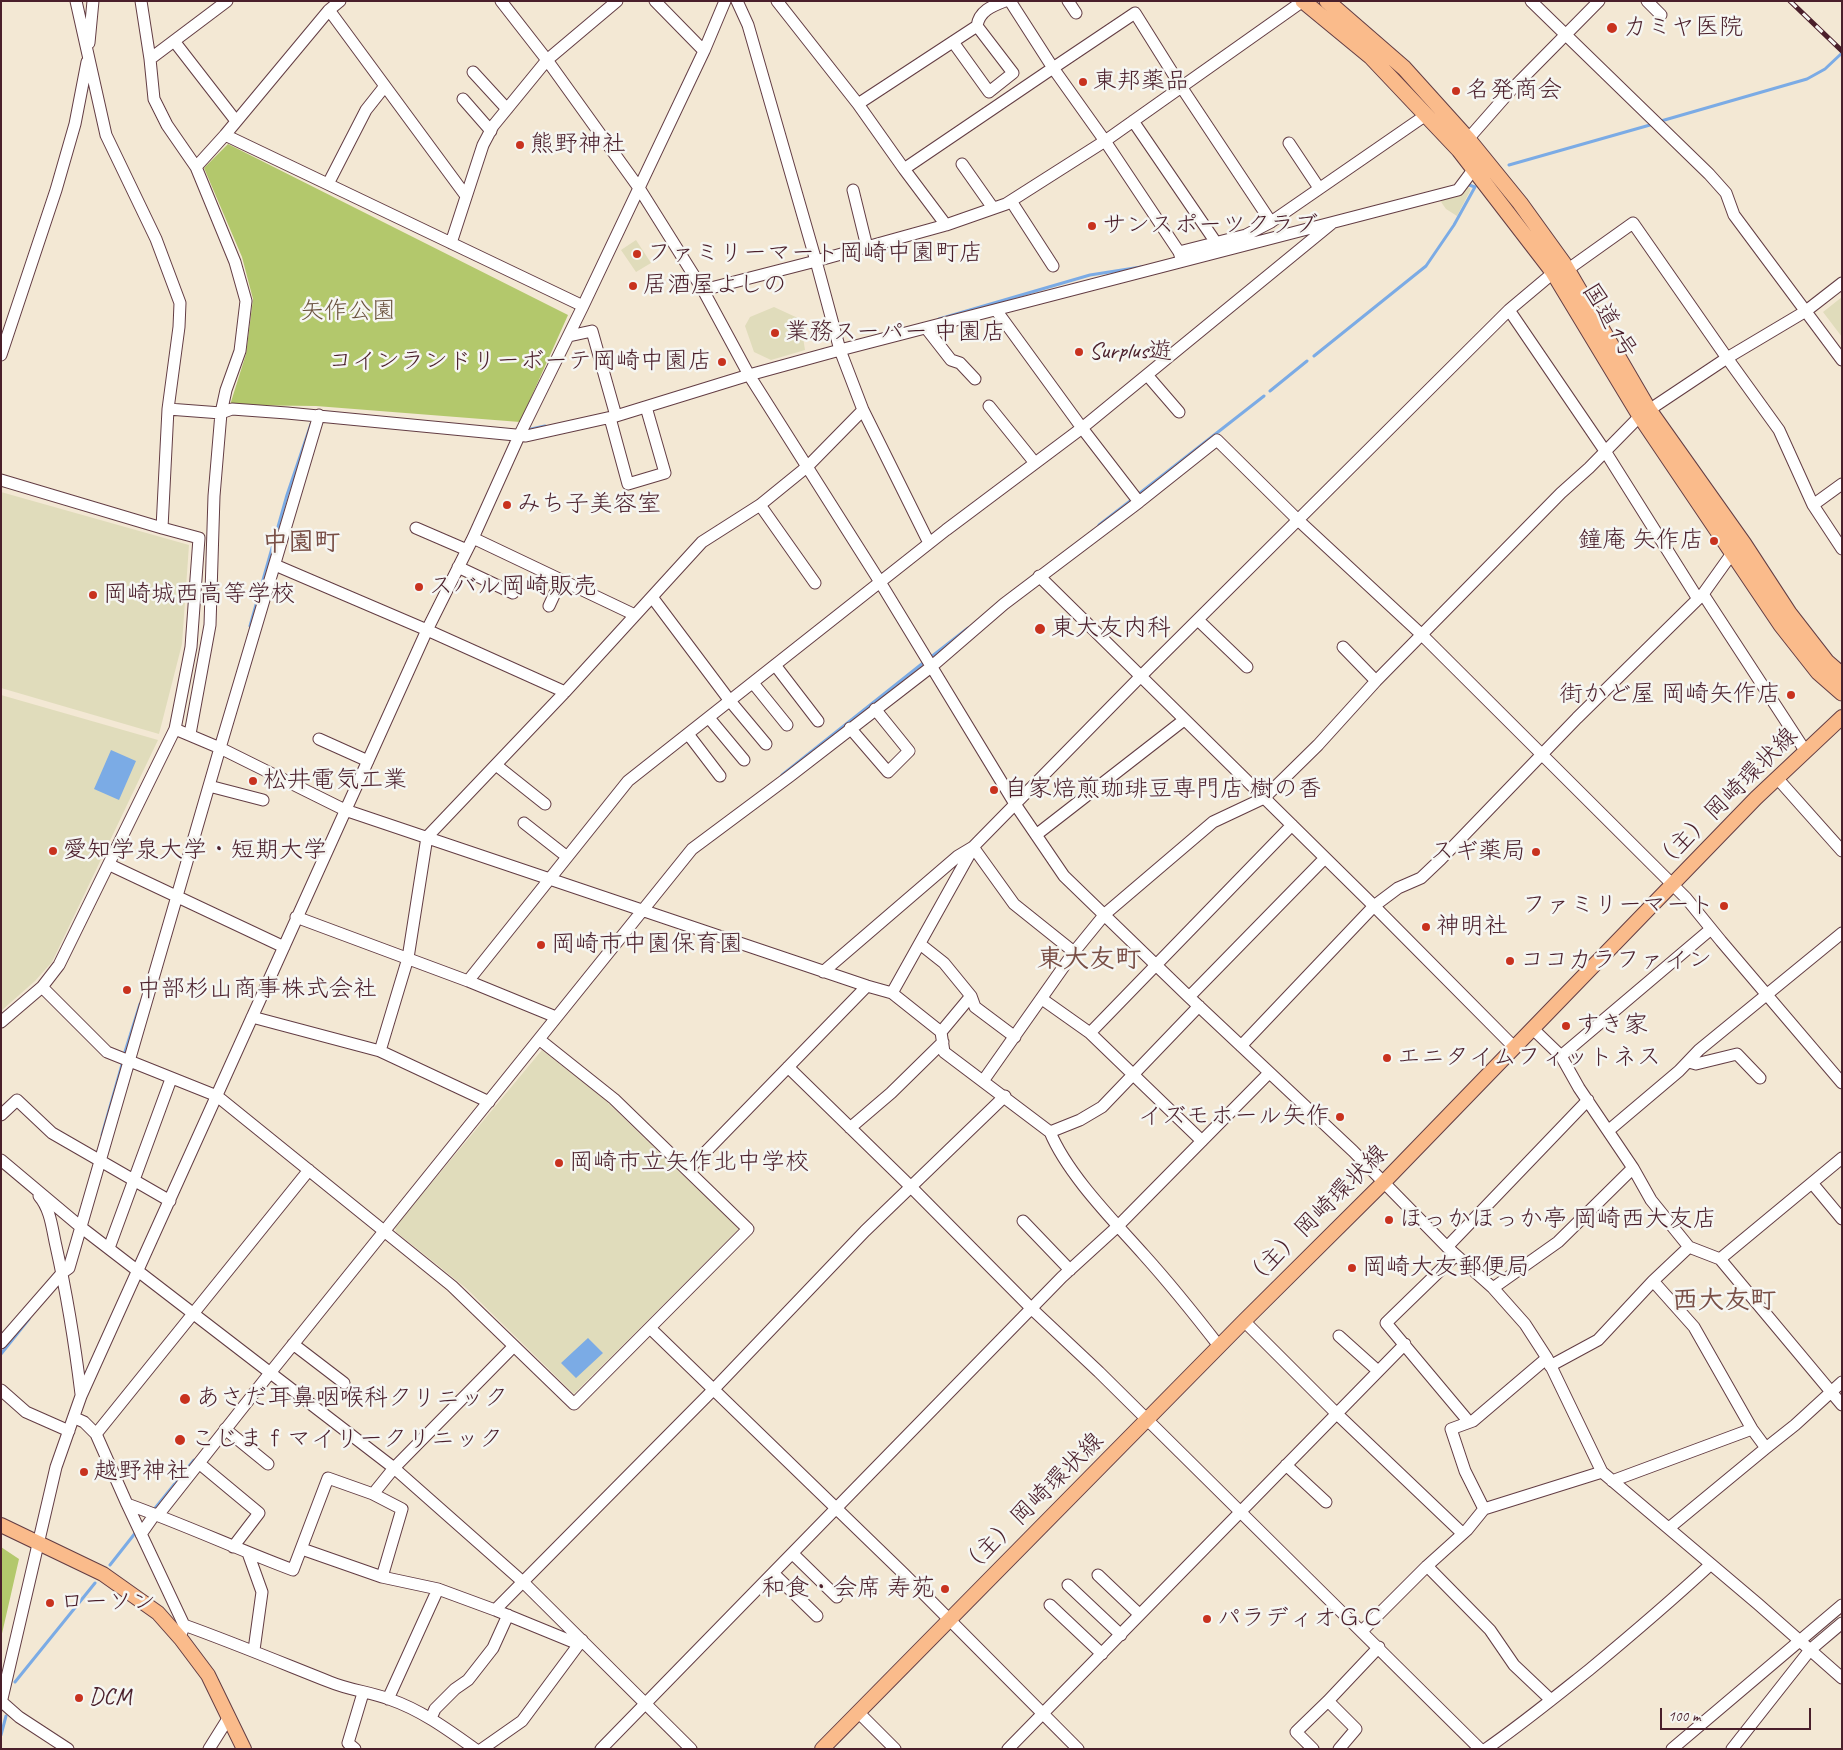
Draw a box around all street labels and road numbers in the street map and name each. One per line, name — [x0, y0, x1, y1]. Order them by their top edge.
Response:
street label: 国道1号 — [1575, 278, 1643, 364]
street label: （主）岡崎環状線 — [1648, 722, 1804, 878]
street label: （主）岡崎環状線 — [1238, 1139, 1394, 1295]
street label: （主）岡崎環状線 — [954, 1427, 1110, 1583]

